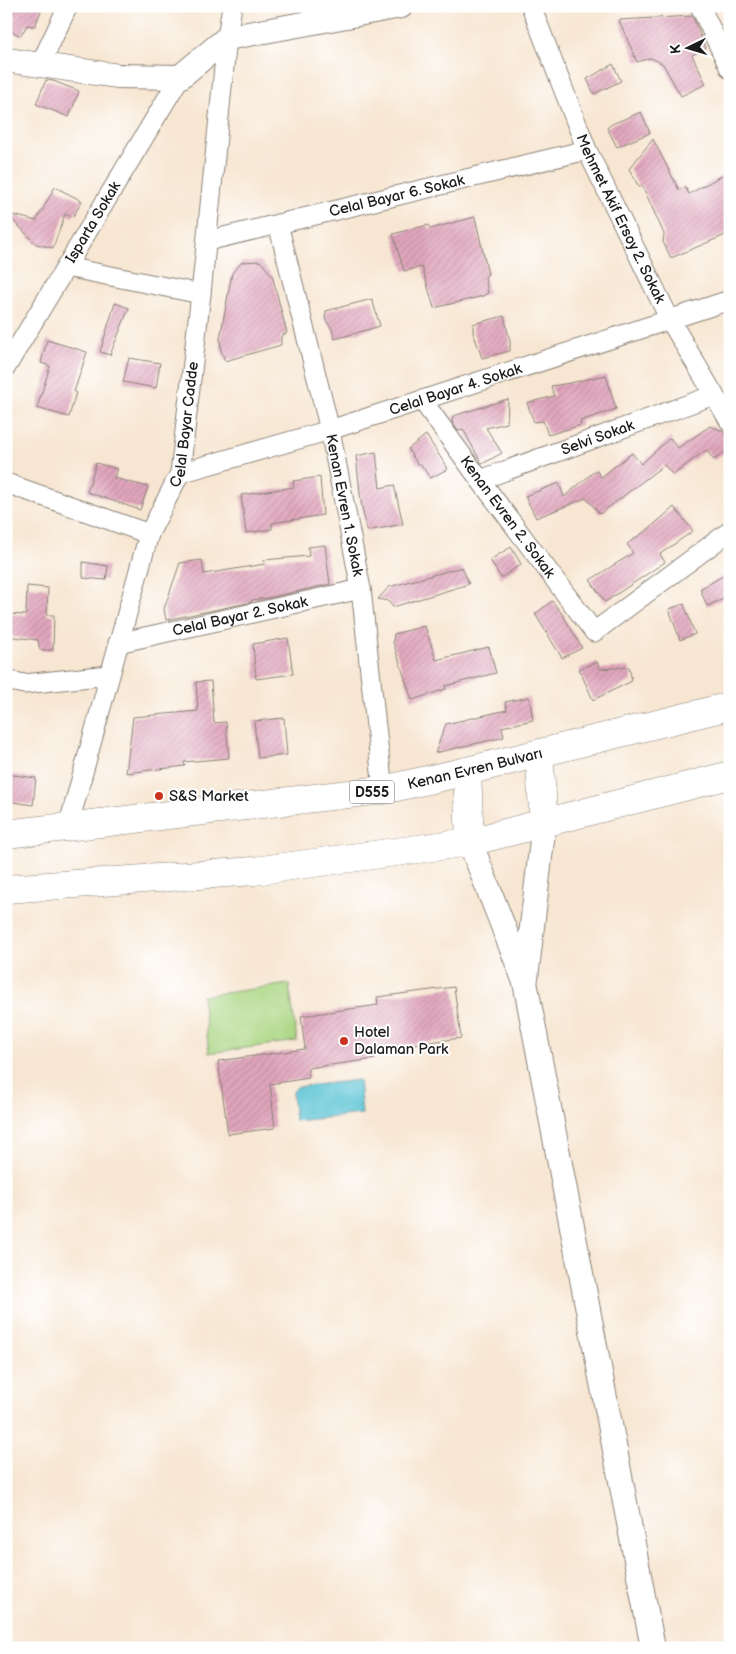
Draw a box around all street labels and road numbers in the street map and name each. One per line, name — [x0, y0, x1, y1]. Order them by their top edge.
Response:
street label: Mehmet Akif Ersoy 2. Sokak — [572, 131, 670, 307]
street label: Celal Bayar 6. Sokak — [327, 170, 467, 221]
street label: Isparta Sokak — [61, 177, 125, 266]
street label: Celal Bayar 4. Sokak — [387, 359, 525, 420]
street label: Celal Bayar Cadde — [165, 360, 203, 491]
street label: Selvi Sokak — [558, 415, 637, 459]
street label: Kenan Evren 1. Sokak — [321, 432, 368, 579]
street label: Kenan Evren 2. Sokak — [456, 452, 560, 582]
street label: Celal Bayar 2. Sokak — [171, 591, 310, 640]
street label: Kenan Evren Bulvarı — [406, 743, 544, 794]
road number: D555 — [350, 780, 394, 804]

